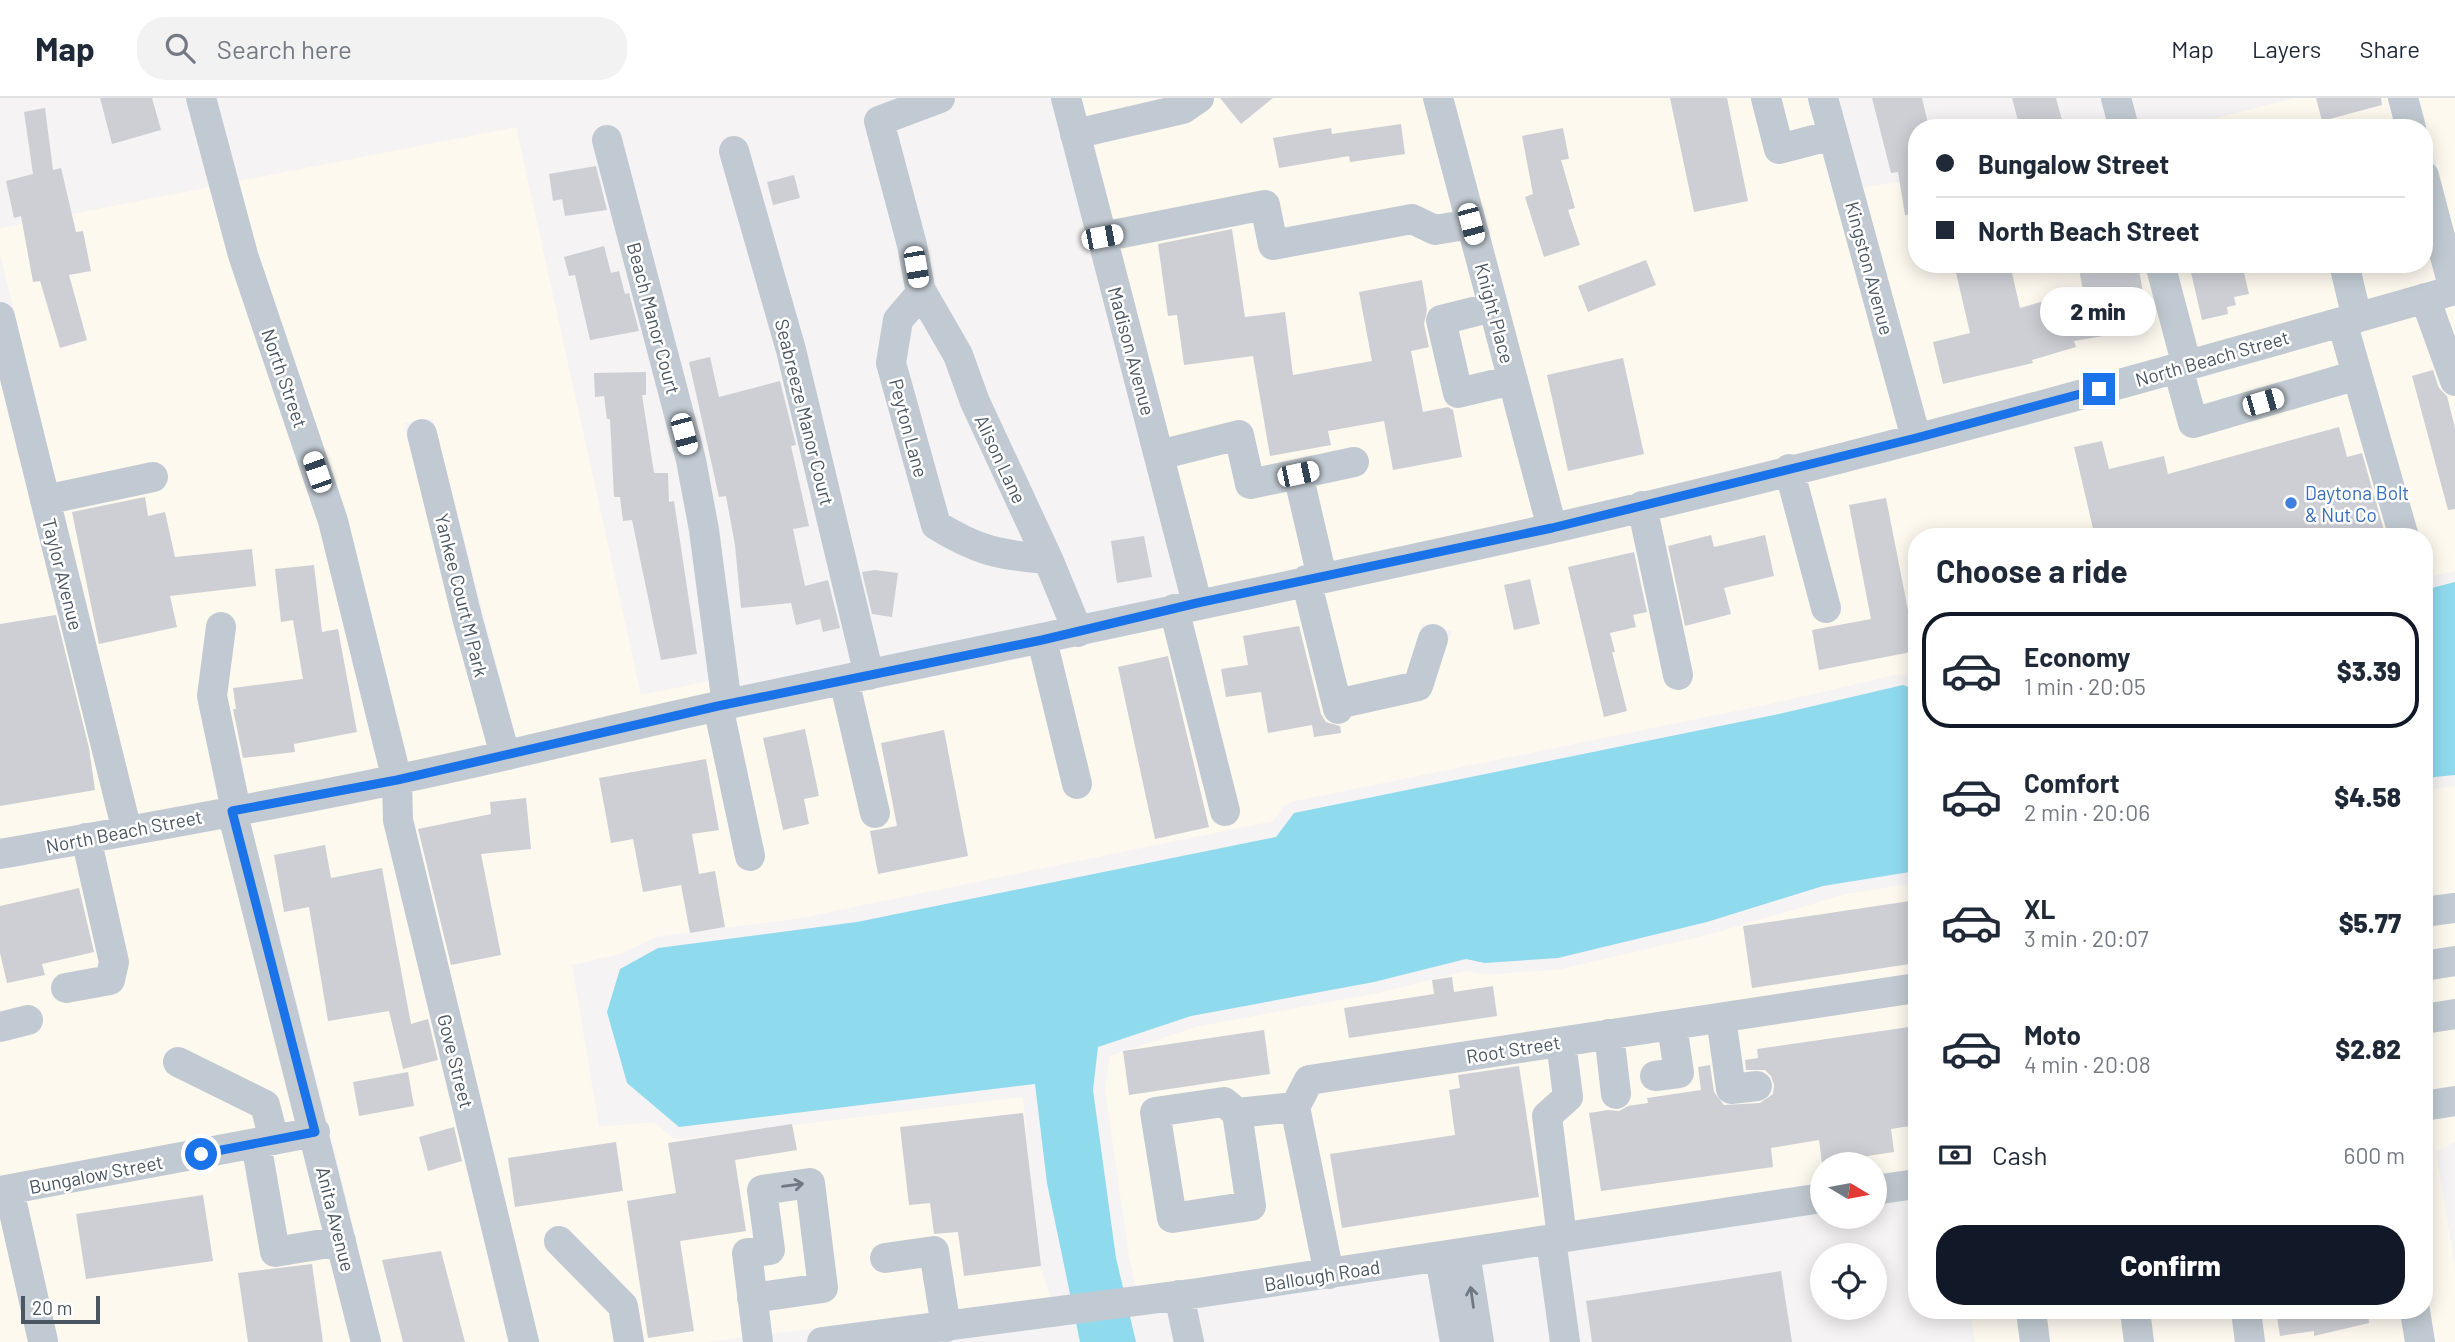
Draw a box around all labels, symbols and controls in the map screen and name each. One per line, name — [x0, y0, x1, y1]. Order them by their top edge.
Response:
search box — [137, 17, 627, 80]
text: Map — [35, 28, 95, 68]
icon: search — [161, 29, 199, 67]
text: Search here — [217, 33, 352, 64]
text: Map — [2171, 34, 2214, 63]
text: Layers — [2252, 34, 2321, 63]
text: Share — [2359, 34, 2420, 63]
text: Bungalow Street — [1978, 148, 2169, 179]
street label: Kingston Avenue — [1841, 199, 1899, 337]
car — [1456, 201, 1487, 247]
text: North Beach Street — [1978, 215, 2199, 246]
car — [1080, 223, 1125, 251]
street label: Beach Manor Court — [623, 240, 685, 396]
car — [903, 244, 930, 290]
street label: Knight Place — [1471, 260, 1519, 366]
street label: Madison Avenue — [1104, 284, 1160, 418]
callout: 2 min — [2041, 288, 2157, 336]
text: 2 min — [2070, 297, 2126, 325]
street label: Seabreeze Manor Court — [771, 316, 839, 508]
street label: North Street — [257, 325, 313, 431]
street label: North Beach Street — [2133, 325, 2291, 391]
route end — [2083, 373, 2115, 405]
street label: Peyton Lane — [885, 376, 933, 480]
car — [2240, 386, 2287, 418]
car — [669, 411, 700, 457]
street label: Alison Lane — [970, 411, 1032, 507]
car — [301, 449, 334, 495]
car — [1276, 459, 1321, 489]
place label: Daytona Bolt & Nut Co — [2305, 481, 2409, 526]
marker: Daytona Bolt & Nut Co — [2283, 495, 2299, 511]
street label: Yankee Court M Park — [431, 511, 493, 679]
street label: Taylor Avenue — [38, 516, 88, 632]
text: Choose a ride — [1936, 551, 2128, 589]
icon: car — [1940, 639, 2003, 702]
text: Economy — [2024, 641, 2130, 672]
text: $3.39 — [2337, 655, 2401, 686]
text: 1 min · 20:05 — [2024, 672, 2146, 700]
icon: car — [1940, 765, 2003, 828]
text: Comfort — [2024, 767, 2120, 798]
text: $4.58 — [2334, 781, 2401, 812]
text: 2 min · 20:06 — [2024, 798, 2150, 826]
street label: North Beach Street — [44, 805, 204, 857]
icon: car — [1940, 891, 2003, 954]
text: XL — [2024, 893, 2055, 924]
text: $5.77 — [2339, 907, 2401, 938]
text: 3 min · 20:07 — [2024, 924, 2149, 952]
street label: Gove Street — [433, 1012, 479, 1110]
icon: car — [1940, 1017, 2003, 1080]
text: Moto — [2024, 1019, 2081, 1050]
street label: Root Street — [1464, 1030, 1562, 1068]
text: $2.82 — [2335, 1033, 2401, 1064]
text: 4 min · 20:08 — [2024, 1050, 2151, 1078]
icon: cash — [1936, 1136, 1974, 1174]
route start — [185, 1138, 217, 1170]
text: Cash — [1992, 1139, 2047, 1170]
text: 600 m — [2344, 1141, 2405, 1169]
street label: Bungalow Street — [27, 1150, 165, 1198]
north arrow — [1810, 1152, 1886, 1228]
map controls — [1810, 1152, 1887, 1320]
street label: Anita Avenue — [312, 1164, 360, 1274]
one-way arrow — [781, 1179, 804, 1192]
button: Confirm — [1936, 1225, 2405, 1305]
button: locate — [1810, 1243, 1887, 1320]
street label: Ballough Road — [1262, 1254, 1382, 1296]
one-way arrow — [1466, 1286, 1479, 1309]
scale bar — [21, 1293, 100, 1325]
text: 20 m — [32, 1296, 72, 1319]

